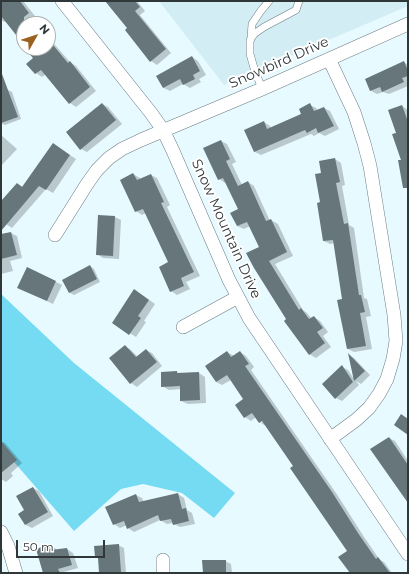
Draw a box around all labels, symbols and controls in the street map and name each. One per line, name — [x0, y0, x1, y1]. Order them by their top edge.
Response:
north arrow — [16, 16, 56, 56]
text: N — [36, 21, 53, 37]
street label: Snowbird Drive — [226, 33, 332, 93]
street label: Snow Mountain Drive — [188, 157, 264, 301]
scale bar — [18, 532, 107, 558]
text: 50 m — [23, 539, 54, 554]

